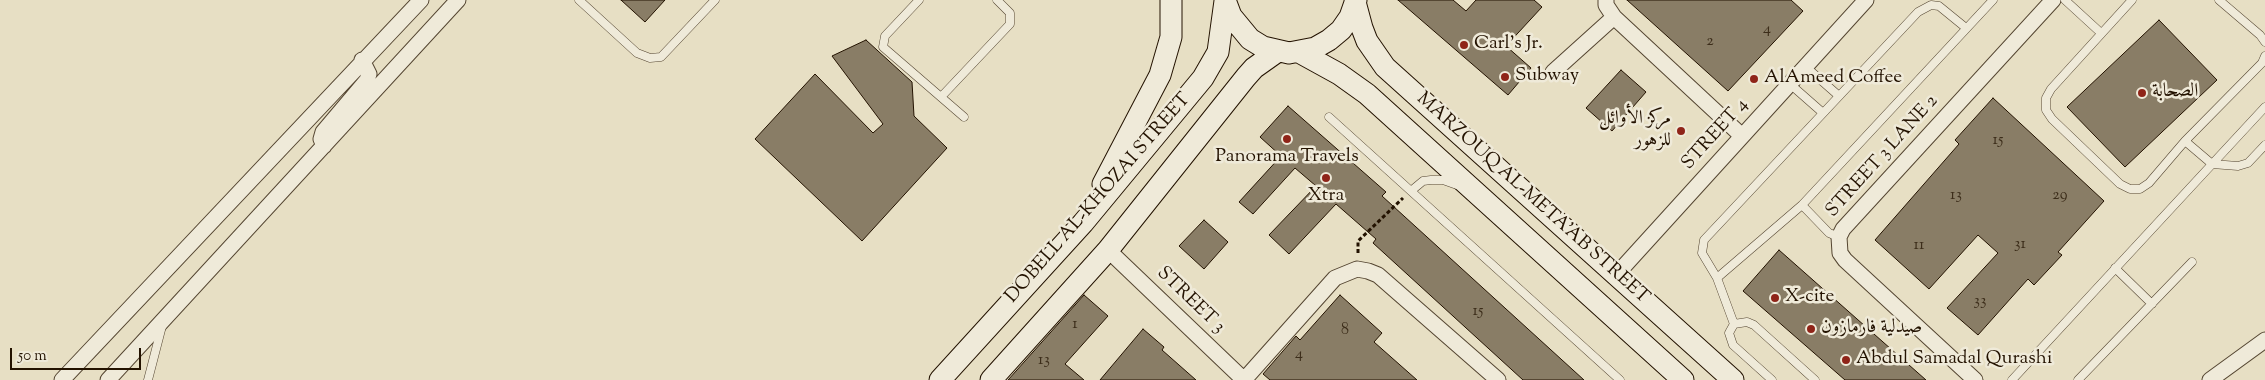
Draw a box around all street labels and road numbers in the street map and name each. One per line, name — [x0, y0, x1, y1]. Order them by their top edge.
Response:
street label: MARZOUQ AL-META'AB STREET — [1411, 88, 1653, 310]
street label: DOBELL AL-KHOZAI STREET — [1001, 89, 1197, 309]
street label: STREET 3 LANE 2 — [1822, 91, 1944, 223]
street label: STREET 4 — [1678, 95, 1754, 175]
street label: STREET 3 — [1151, 263, 1229, 339]

